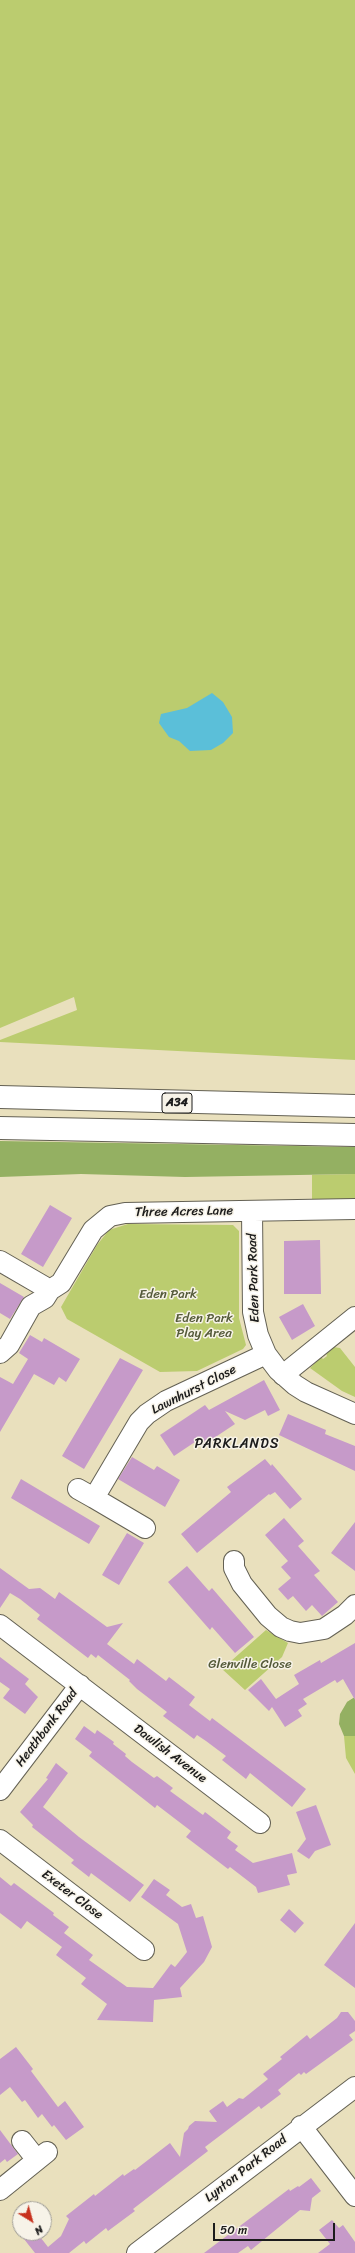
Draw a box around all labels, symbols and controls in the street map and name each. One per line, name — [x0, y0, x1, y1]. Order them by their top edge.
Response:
road number: A34 — [162, 1093, 192, 1113]
street label: Three Acres Lane — [135, 1203, 233, 1221]
street label: Eden Park Road — [245, 1233, 263, 1323]
park label: Eden Park — [139, 1287, 197, 1303]
park label: Eden Park Play Area — [175, 1311, 233, 1342]
street label: Lawnhurst Close — [149, 1362, 239, 1418]
district label: PARKLANDS — [195, 1436, 279, 1452]
park label: Glenville Close — [208, 1657, 292, 1673]
street label: Heathbank Road — [13, 1686, 81, 1770]
street label: Dawlish Avenue — [130, 1721, 210, 1787]
street label: Exeter Close — [38, 1867, 106, 1923]
street label: Lynton Park Road — [202, 2132, 290, 2206]
north arrow — [12, 2201, 52, 2241]
scale bar — [215, 2215, 337, 2241]
text: 50 m — [220, 2219, 247, 2241]
text: N — [30, 2220, 48, 2240]

